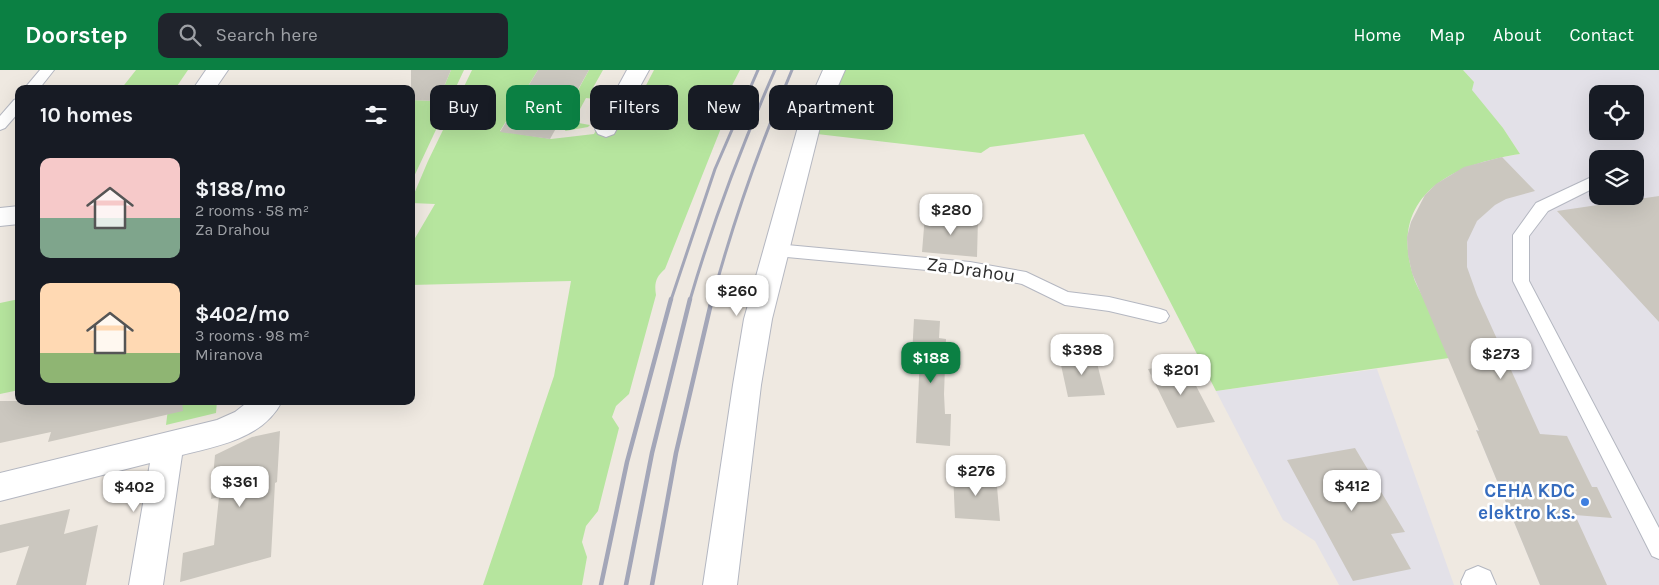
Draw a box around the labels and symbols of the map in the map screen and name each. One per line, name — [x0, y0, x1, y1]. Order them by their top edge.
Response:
pin: $280 — [921, 194, 981, 236]
street label: Za Drahou — [925, 253, 1017, 287]
pin: $260 — [707, 274, 767, 317]
pin: $398 — [1052, 334, 1112, 376]
pin: $273 — [1471, 338, 1531, 380]
pin: $188 — [901, 342, 961, 384]
pin: $201 — [1151, 354, 1211, 396]
pin: $276 — [946, 454, 1006, 497]
pin: $361 — [210, 466, 270, 508]
pin: $402 — [104, 470, 164, 513]
pin: $412 — [1322, 470, 1382, 512]
place label: CEHA KDC elektro k.s. — [1478, 480, 1575, 524]
marker: CEHA KDC elektro k.s. — [1579, 496, 1591, 508]

